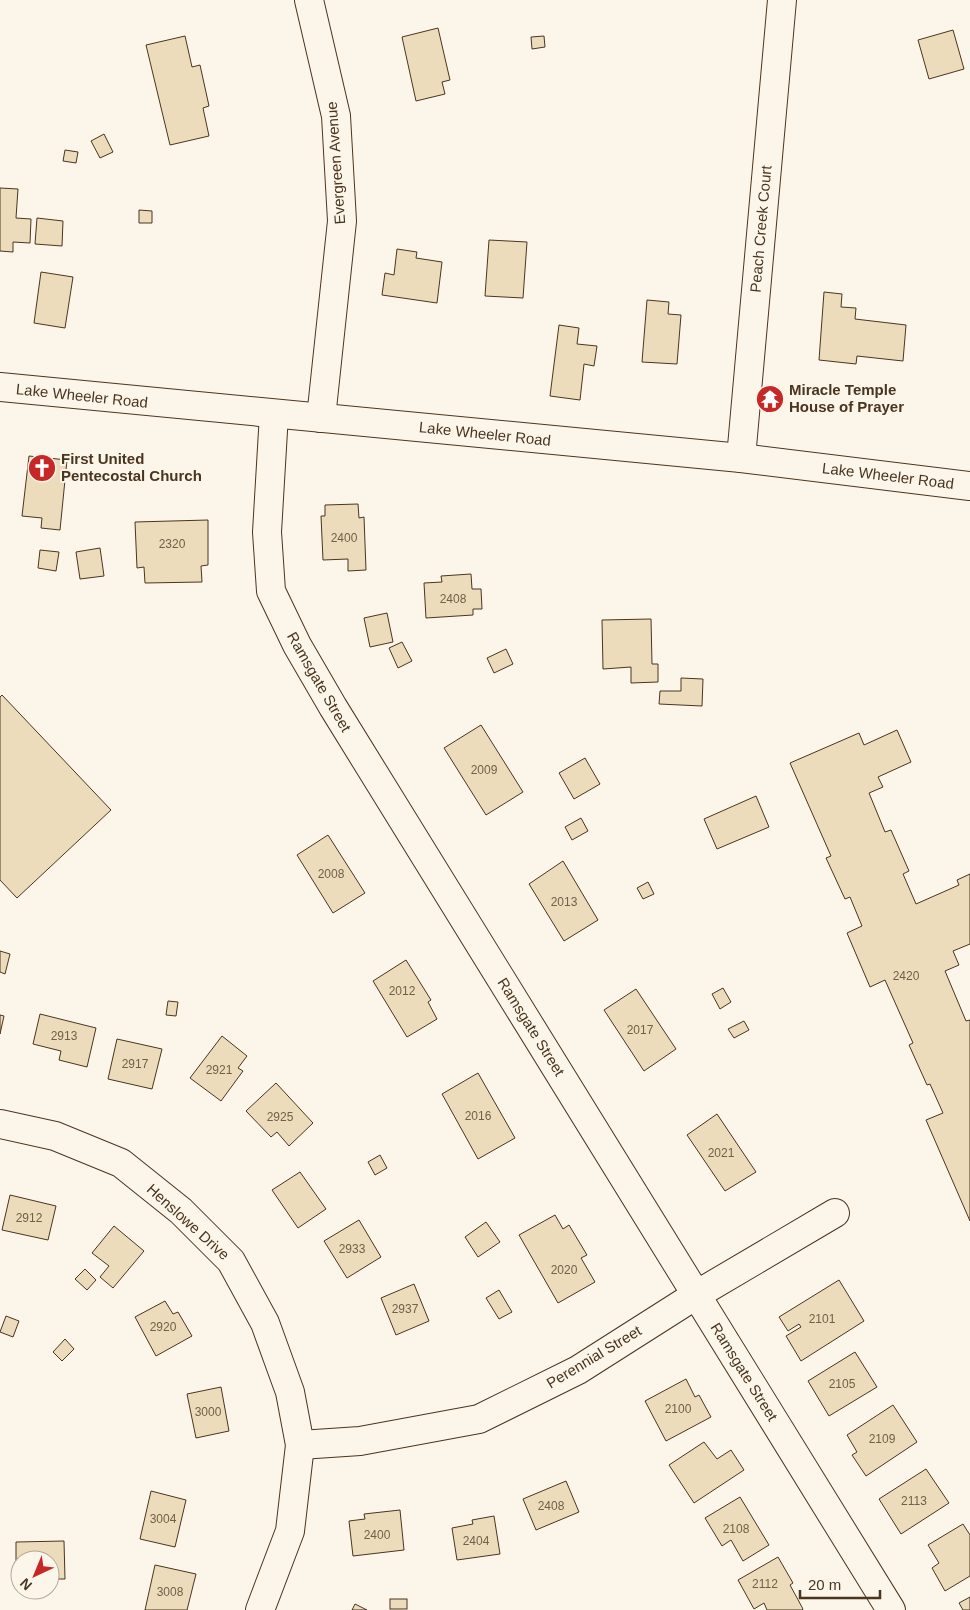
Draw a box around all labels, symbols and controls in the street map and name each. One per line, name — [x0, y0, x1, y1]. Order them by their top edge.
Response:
street label: Evergreen Avenue — [323, 101, 348, 225]
street label: Peach Creek Court — [746, 164, 775, 293]
street label: Lake Wheeler Road — [15, 380, 149, 411]
place label: Miracle Temple House of Prayer — [789, 381, 904, 415]
temple icon: Miracle Temple House of Prayer — [755, 384, 785, 414]
street label: Lake Wheeler Road — [418, 418, 552, 449]
place label: First United Pentecostal Church — [61, 450, 202, 484]
church icon: First United Pentecostal Church — [27, 453, 57, 483]
street label: Lake Wheeler Road — [821, 459, 955, 492]
house number: 2400 — [331, 531, 358, 545]
house number: 2320 — [159, 537, 186, 551]
house number: 2408 — [440, 592, 467, 606]
street label: Ramsgate Street — [284, 629, 355, 735]
house number: 2009 — [471, 763, 498, 777]
house number: 2008 — [318, 867, 345, 881]
house number: 2013 — [551, 895, 578, 909]
house number: 2420 — [893, 969, 920, 983]
street label: Ramsgate Street — [494, 975, 569, 1080]
house number: 2012 — [389, 984, 416, 998]
house number: 2017 — [627, 1023, 654, 1037]
house number: 2913 — [51, 1029, 78, 1043]
house number: 2917 — [122, 1057, 149, 1071]
house number: 2921 — [206, 1063, 233, 1077]
house number: 2016 — [465, 1109, 492, 1123]
house number: 2925 — [267, 1110, 294, 1124]
house number: 2021 — [708, 1146, 735, 1160]
street label: Henslowe Drive — [144, 1180, 233, 1263]
house number: 2912 — [16, 1211, 43, 1225]
house number: 2933 — [339, 1242, 366, 1256]
house number: 2020 — [551, 1263, 578, 1277]
house number: 2937 — [392, 1302, 419, 1316]
house number: 2101 — [809, 1312, 836, 1326]
house number: 2920 — [150, 1320, 177, 1334]
street label: Ramsgate Street — [707, 1320, 782, 1425]
street label: Perennial Street — [543, 1321, 645, 1392]
house number: 2105 — [829, 1377, 856, 1391]
house number: 2100 — [665, 1402, 692, 1416]
house number: 3000 — [195, 1405, 222, 1419]
house number: 2109 — [869, 1432, 896, 1446]
house number: 2113 — [901, 1494, 927, 1508]
house number: 2408 — [538, 1499, 565, 1513]
house number: 3004 — [150, 1512, 177, 1526]
house number: 2108 — [723, 1522, 750, 1536]
house number: 2400 — [364, 1528, 391, 1542]
house number: 2404 — [463, 1534, 490, 1548]
north arrow — [10, 1550, 60, 1600]
scale bar — [800, 1568, 880, 1600]
text: N — [17, 1575, 35, 1594]
text: 20 m — [808, 1576, 841, 1593]
house number: 2112 — [752, 1577, 778, 1591]
house number: 3008 — [157, 1585, 184, 1599]

